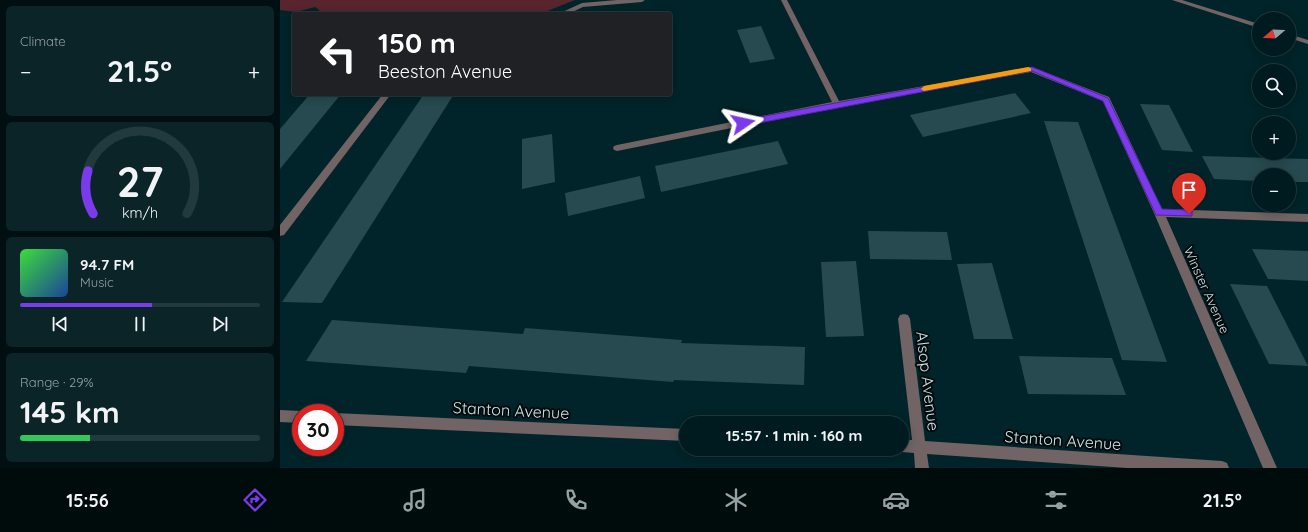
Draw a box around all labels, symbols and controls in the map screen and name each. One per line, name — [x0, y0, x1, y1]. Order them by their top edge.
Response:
north arrow — [1252, 12, 1296, 56]
map controls — [1252, 12, 1296, 212]
text: 150 m — [378, 25, 456, 60]
icon: left — [312, 28, 364, 80]
text: Climate — [20, 33, 66, 49]
text: 21.5° — [107, 52, 172, 90]
text: − — [20, 58, 31, 86]
text: + — [248, 58, 260, 86]
text: Beeston Avenue — [378, 60, 512, 83]
button: search — [1252, 64, 1296, 108]
position arrow — [722, 102, 764, 144]
button: + — [1252, 116, 1296, 160]
text: 27 — [117, 155, 163, 207]
button: − — [1252, 168, 1296, 212]
pin — [1172, 173, 1206, 214]
icon: arrive — [1178, 179, 1200, 201]
text: km/h — [122, 204, 158, 222]
street label: Winster Avenue — [1181, 244, 1233, 336]
text: 94.7 FM — [80, 255, 134, 274]
text: Music — [80, 274, 114, 290]
icon: previous — [49, 313, 71, 335]
icon: pause — [129, 313, 151, 335]
icon: next — [209, 313, 231, 335]
street label: Alsop Avenue — [912, 330, 944, 432]
text: Range · 29% — [20, 374, 94, 390]
text: 145 km — [20, 393, 120, 431]
street label: Stanton Avenue — [452, 397, 570, 423]
speed limit sign: 30 — [292, 404, 344, 456]
text: 15:57 · 1 min · 160 m — [726, 426, 862, 445]
street label: Stanton Avenue — [1004, 426, 1122, 454]
icon: directions — [241, 486, 269, 514]
icon: music — [401, 486, 429, 514]
icon: phone — [562, 486, 590, 514]
icon: climate — [722, 486, 750, 514]
icon: car — [882, 486, 910, 514]
icon: filters — [1042, 486, 1070, 514]
text: 15:56 — [66, 489, 109, 512]
text: 21.5° — [1203, 489, 1242, 512]

